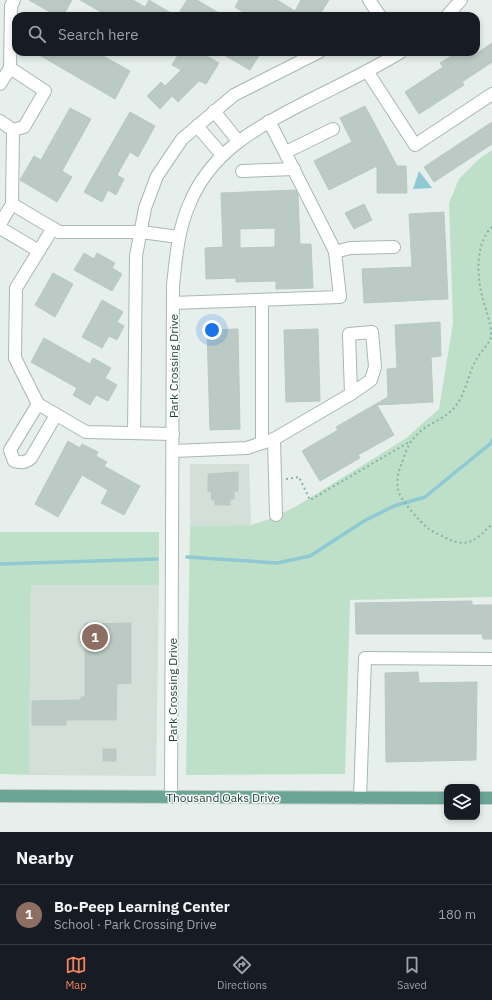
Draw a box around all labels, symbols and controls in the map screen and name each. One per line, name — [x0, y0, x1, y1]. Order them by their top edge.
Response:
search box — [12, 12, 480, 56]
icon: search — [26, 23, 48, 45]
text: Search here — [58, 25, 138, 44]
street label: Park Crossing Drive — [166, 314, 181, 418]
your location — [202, 320, 222, 340]
pin: 1 — [82, 622, 108, 652]
street label: Park Crossing Drive — [165, 638, 180, 742]
map controls — [444, 784, 480, 820]
button: layers — [444, 784, 480, 820]
street label: Thousand Oaks Drive — [166, 790, 280, 805]
text: Nearby — [16, 847, 74, 869]
text: Bo-Peep Learning Center — [54, 897, 230, 916]
text: 1 — [25, 906, 33, 923]
text: 180 m — [438, 906, 476, 923]
text: School · Park Crossing Drive — [54, 916, 217, 933]
tab: Map — [65, 954, 87, 992]
tab: Directions — [217, 954, 267, 992]
tab: Saved — [397, 954, 427, 992]

